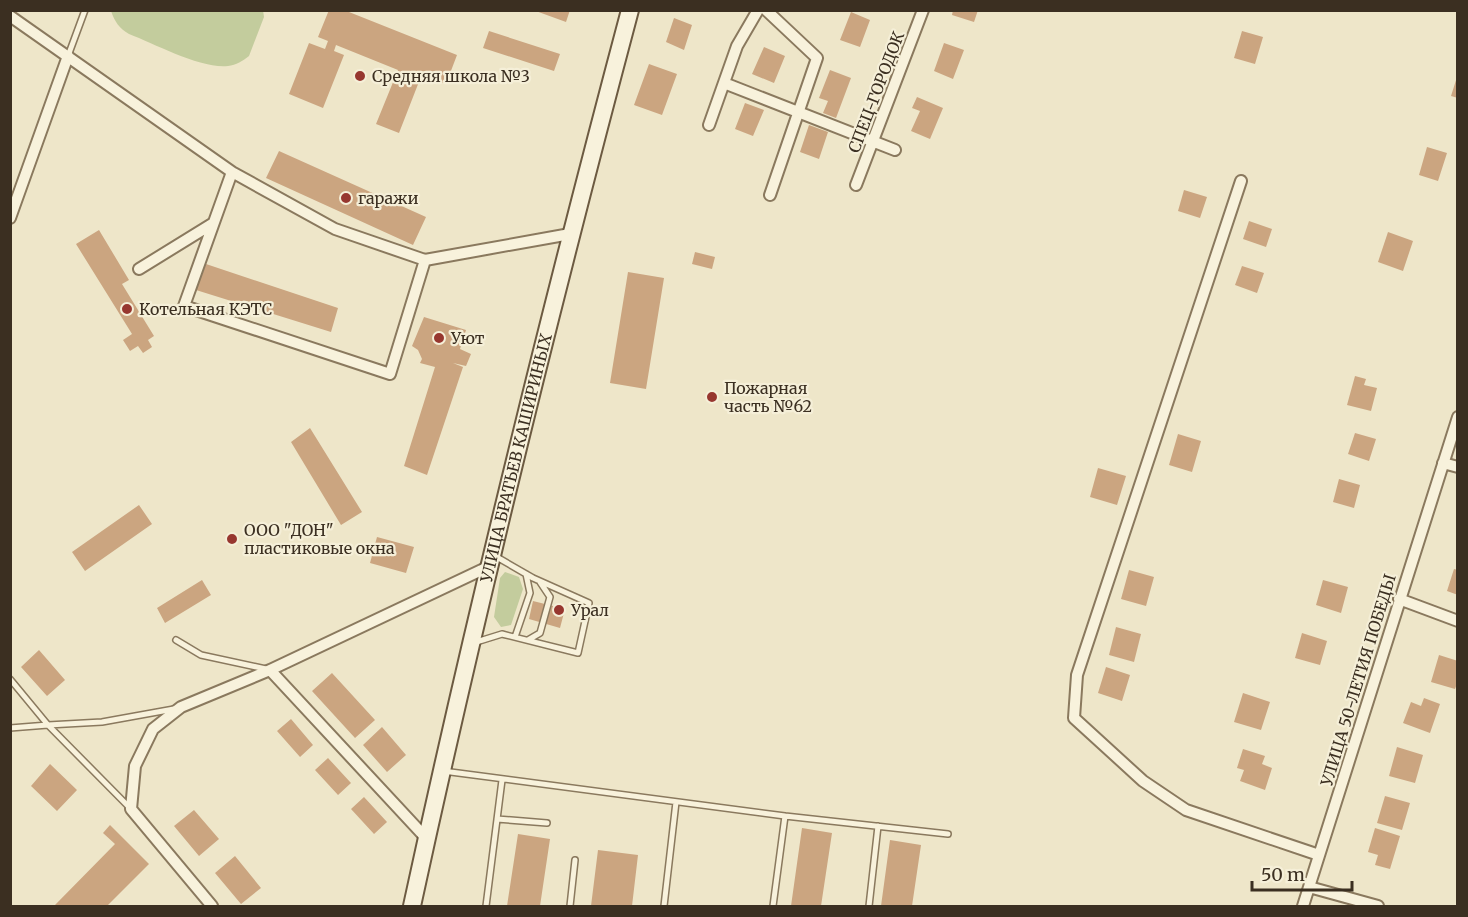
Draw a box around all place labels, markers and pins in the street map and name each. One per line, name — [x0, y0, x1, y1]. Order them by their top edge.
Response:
place label: Средняя школа №3 — [372, 66, 530, 86]
marker: Средняя школа №3 — [353, 69, 367, 83]
place label: гаражи — [358, 188, 419, 208]
marker: гаражи — [339, 191, 353, 205]
place label: Котельная КЭТС — [139, 299, 272, 319]
marker: Котельная КЭТС — [120, 302, 134, 316]
place label: Уют — [450, 328, 485, 348]
marker: Уют — [432, 331, 446, 345]
place label: Пожарная часть №62 — [724, 378, 812, 416]
marker: Пожарная часть №62 — [705, 390, 719, 404]
place label: ООО "ДОН" пластиковые окна — [244, 520, 395, 558]
marker: ООО "ДОН" пластиковые окна — [225, 532, 239, 546]
place label: Урал — [570, 600, 609, 620]
marker: Урал — [552, 603, 566, 617]

